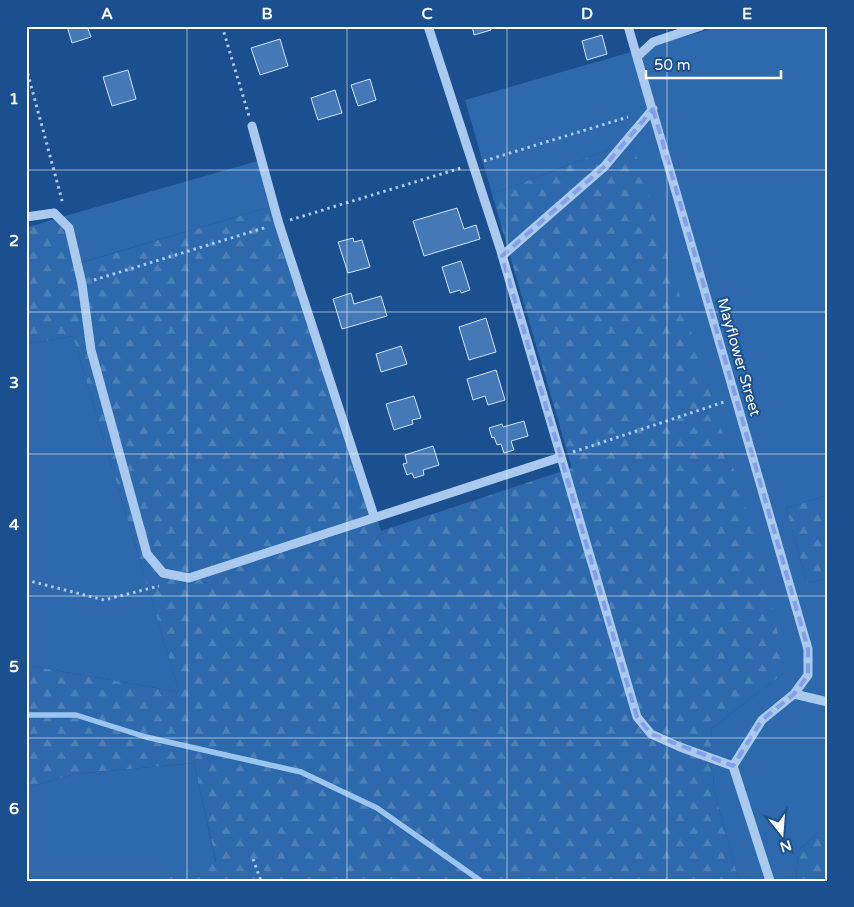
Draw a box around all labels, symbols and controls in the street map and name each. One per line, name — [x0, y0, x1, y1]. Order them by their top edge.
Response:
text: A — [101, 4, 113, 24]
text: B — [261, 4, 273, 24]
text: C — [421, 4, 433, 24]
text: D — [581, 4, 593, 24]
text: E — [742, 4, 752, 24]
scale bar — [646, 48, 782, 80]
text: 50 m — [654, 56, 691, 74]
text: 1 — [9, 89, 19, 109]
text: 2 — [9, 231, 19, 251]
street label: Mayflower Street — [714, 296, 765, 418]
text: 3 — [9, 373, 19, 393]
text: 4 — [9, 515, 19, 535]
text: 5 — [9, 657, 19, 677]
text: 6 — [9, 799, 19, 819]
north arrow — [756, 810, 806, 860]
text: N — [778, 836, 794, 856]

